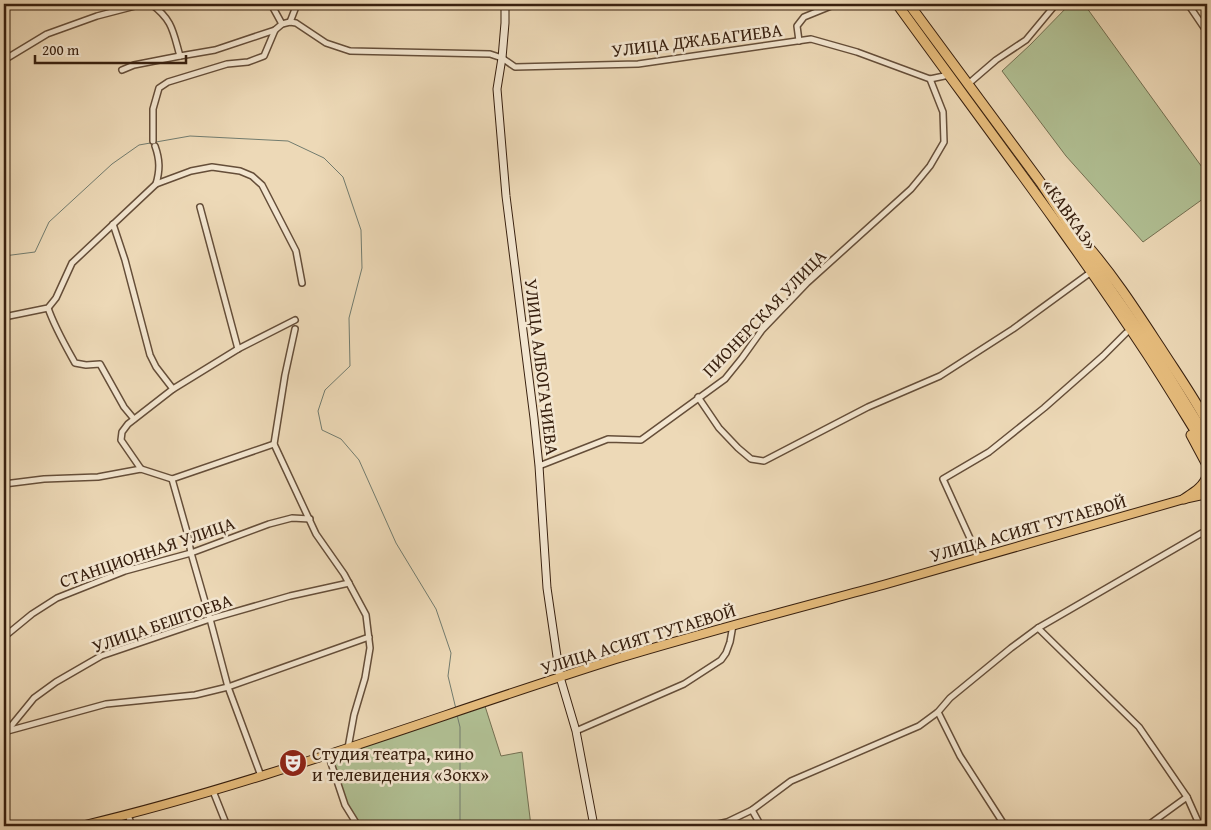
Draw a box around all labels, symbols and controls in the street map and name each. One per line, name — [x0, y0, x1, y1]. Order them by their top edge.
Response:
street label: УЛИЦА ДЖАБАГИЕВА — [610, 16, 784, 64]
scale bar — [35, 32, 186, 64]
text: 200 m — [42, 39, 80, 60]
street label: «КАВКАЗ» — [1036, 173, 1104, 255]
street label: ПИОНЕРСКАЯ УЛИЦА — [696, 243, 832, 383]
street label: УЛИЦА АЛБОГАЧИЕВА — [518, 277, 566, 457]
street label: УЛИЦА АСИЯТ ТУТАЕВОЙ — [927, 487, 1129, 569]
street label: СТАНЦИОННАЯ УЛИЦА — [56, 509, 238, 595]
street label: УЛИЦА БЕШТОЕВА — [88, 586, 236, 660]
street label: УЛИЦА АСИЯТ ТУТАЕВОЙ — [537, 596, 739, 682]
place label: Студия театра, кино и телевидения «Зокх» — [312, 740, 489, 788]
theatre icon: Студия театра, кино и телевидения «Зокх» — [278, 748, 308, 778]

